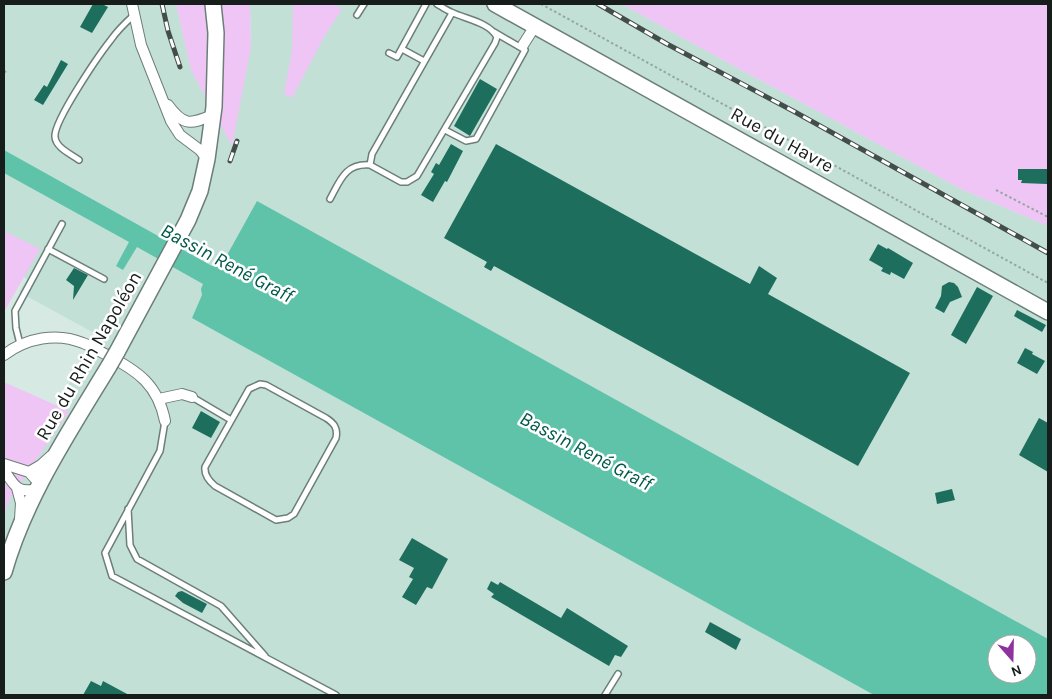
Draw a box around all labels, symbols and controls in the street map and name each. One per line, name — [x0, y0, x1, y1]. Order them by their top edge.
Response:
street label: Rue du Havre — [727, 103, 837, 177]
water label: Bassin René Graff — [157, 218, 299, 308]
street label: Rue du Rhin Napoléon — [32, 268, 146, 444]
water label: Bassin René Graff — [516, 406, 658, 496]
north arrow — [987, 634, 1037, 684]
text: N — [1009, 661, 1024, 680]

